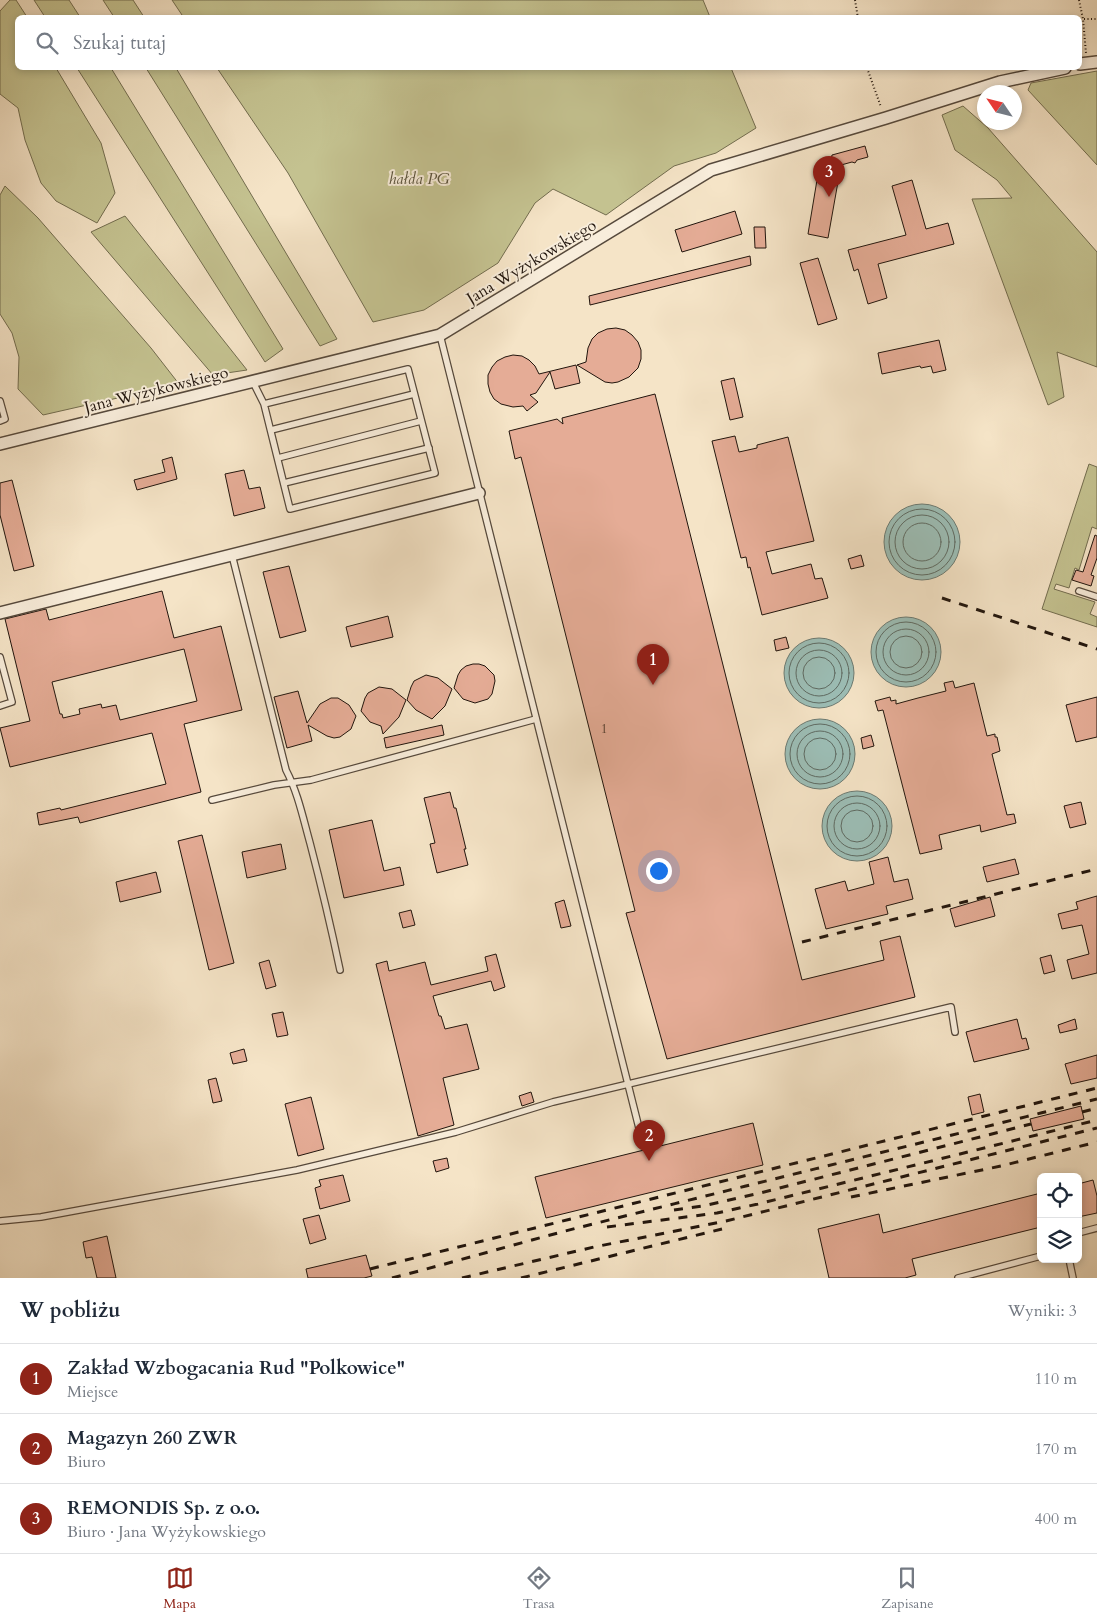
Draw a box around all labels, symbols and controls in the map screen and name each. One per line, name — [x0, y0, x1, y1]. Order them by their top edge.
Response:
search box — [15, 15, 1082, 70]
icon: search — [33, 29, 61, 57]
text: Szukaj tutaj — [73, 30, 166, 56]
north arrow — [977, 85, 1022, 130]
pin: 3 — [813, 156, 845, 197]
park label: hałda PG — [389, 168, 450, 190]
street label: Jana Wyżykowskiego — [461, 214, 601, 310]
street label: Jana Wyżykowskiego — [80, 361, 231, 419]
pin: 1 — [637, 644, 669, 685]
house number: 1 — [600, 719, 608, 738]
your location — [646, 858, 672, 884]
pin: 2 — [633, 1120, 665, 1161]
map controls — [1037, 1173, 1082, 1263]
button: locate — [1037, 1173, 1082, 1218]
button: layers — [1037, 1218, 1082, 1263]
text: W pobliżu — [20, 1296, 121, 1325]
text: Wyniki: 3 — [1008, 1300, 1077, 1322]
text: Zakład Wzbogacania Rud "Polkowice" — [67, 1355, 405, 1381]
text: 1 — [32, 1368, 40, 1390]
text: 110 m — [1035, 1368, 1077, 1390]
text: Miejsce — [67, 1381, 118, 1403]
text: Magazyn 260 ZWR — [67, 1425, 237, 1451]
text: 2 — [32, 1438, 40, 1460]
text: 170 m — [1035, 1438, 1077, 1460]
text: Biuro — [67, 1451, 106, 1473]
text: REMONDIS Sp. z o.o. — [67, 1495, 260, 1521]
text: 3 — [32, 1508, 40, 1530]
text: 400 m — [1035, 1508, 1077, 1530]
text: Biuro · Jana Wyżykowskiego — [67, 1521, 266, 1543]
tab: Mapa — [163, 1564, 196, 1613]
tab: Trasa — [523, 1564, 555, 1613]
tab: Zapisane — [881, 1564, 934, 1613]

